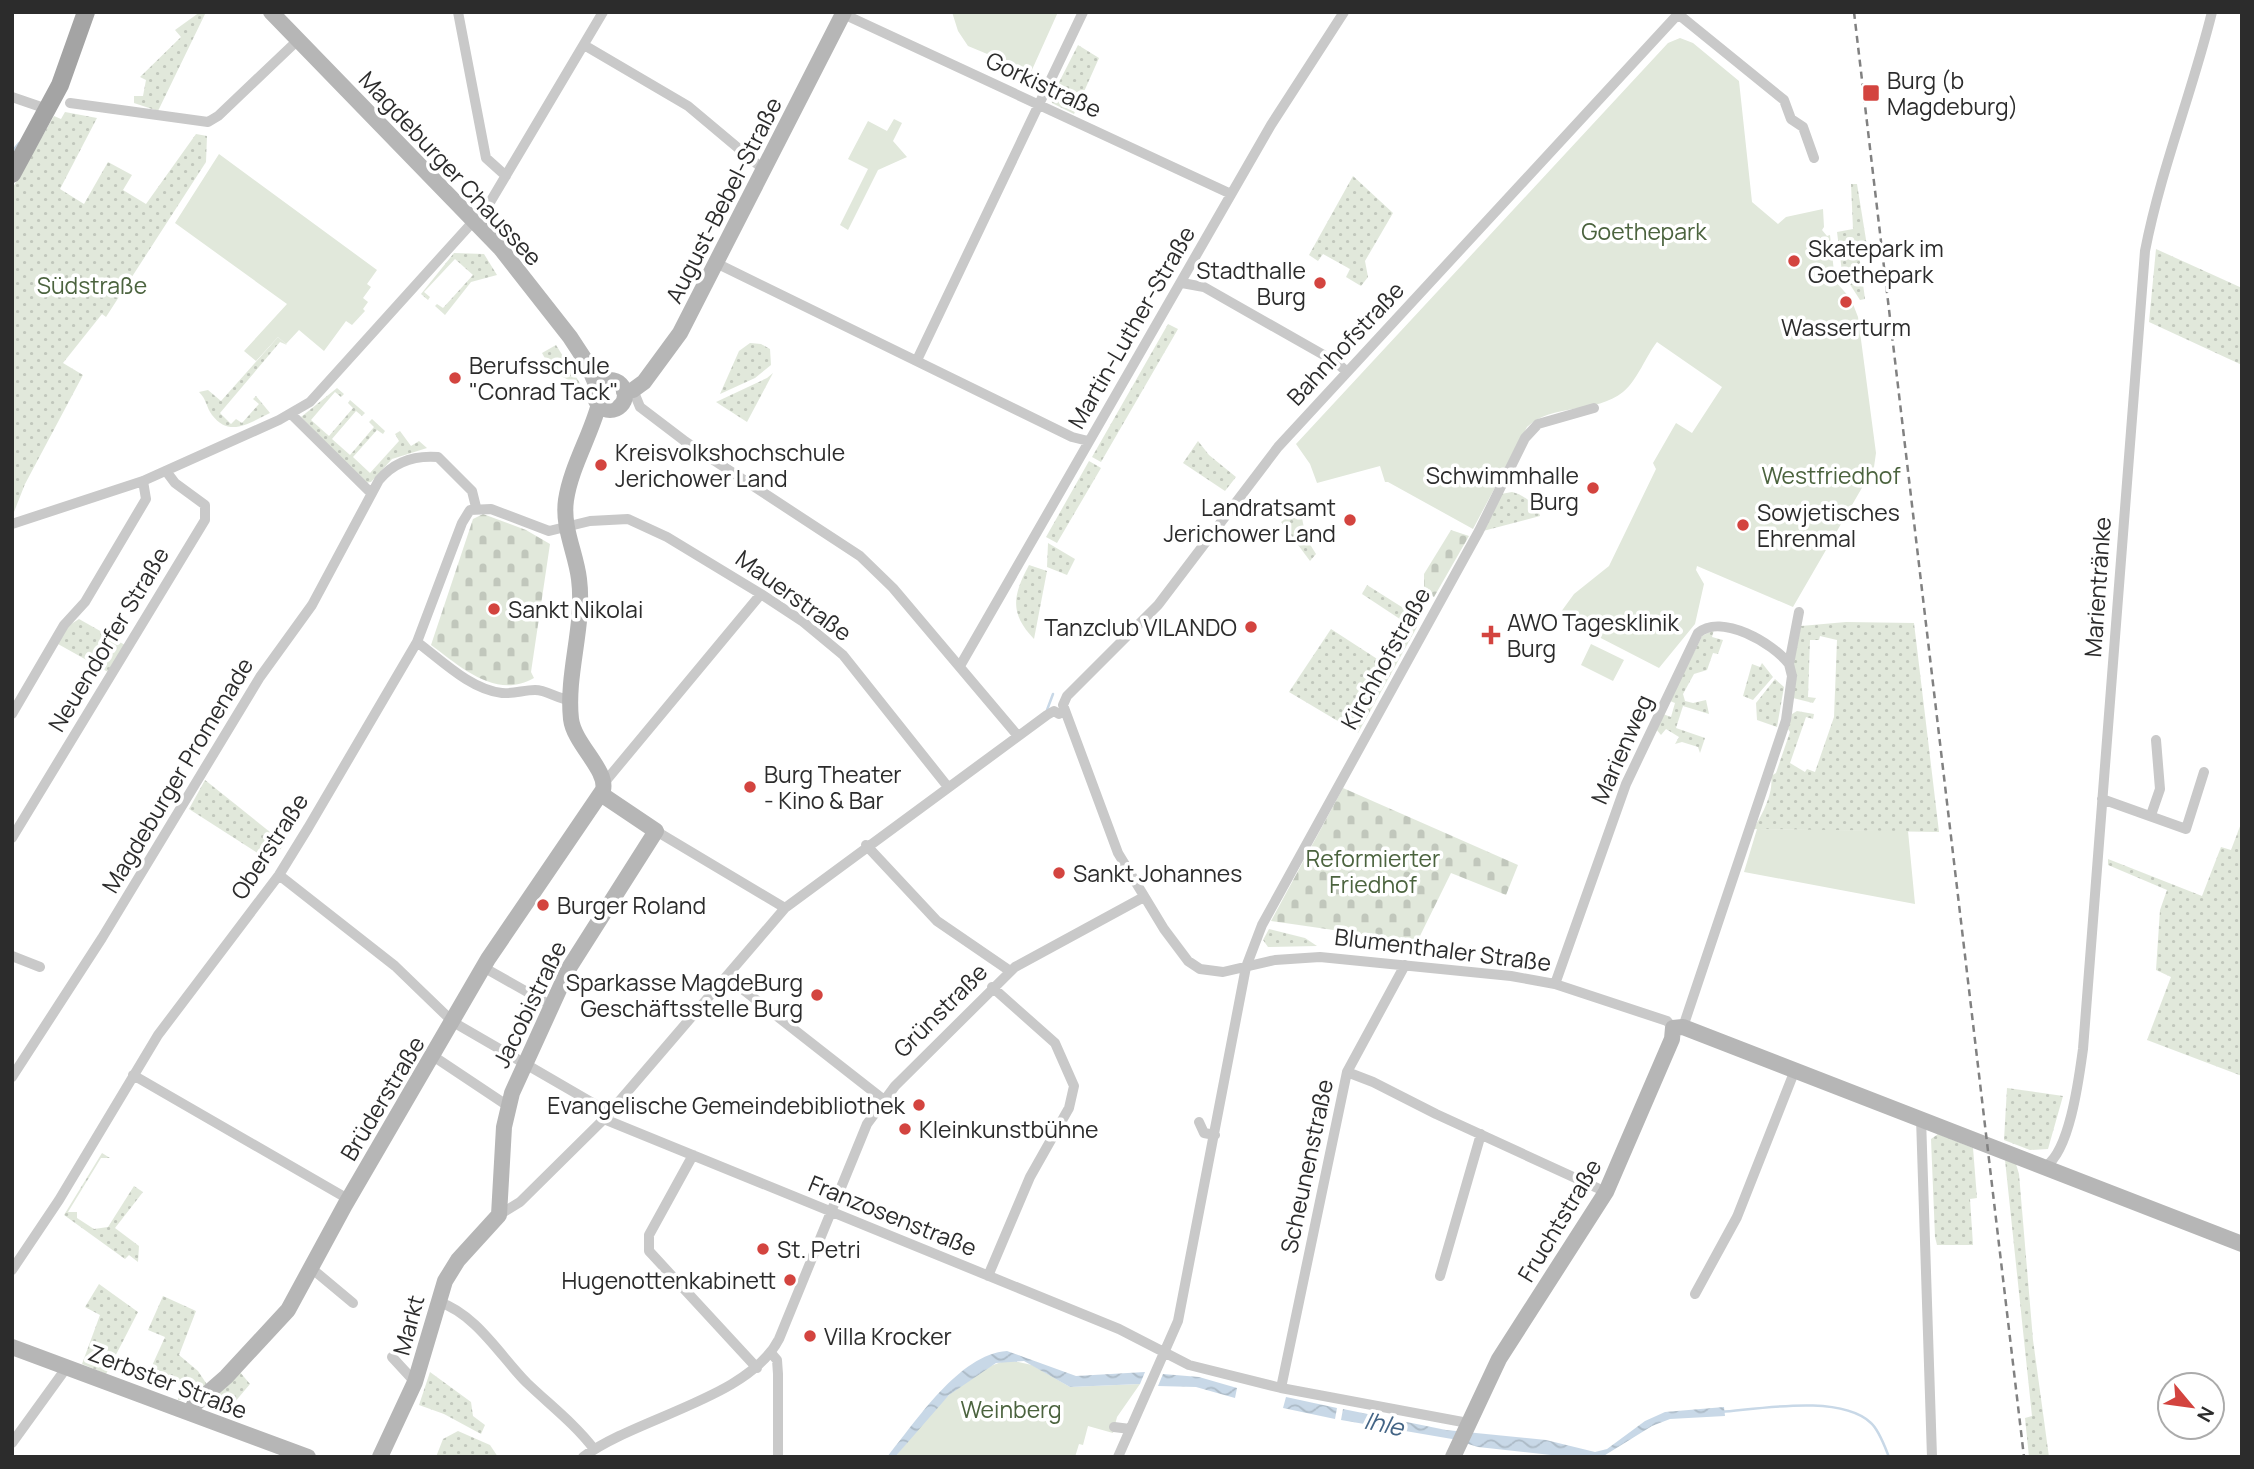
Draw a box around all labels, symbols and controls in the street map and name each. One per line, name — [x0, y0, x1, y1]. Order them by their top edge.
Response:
street label: Gorkistraße — [981, 43, 1107, 125]
street label: Magdeburger Chaussee — [352, 64, 550, 272]
place label: Burg (b Magdeburg) — [1887, 64, 2018, 122]
marker: Burg (b Magdeburg) — [1861, 83, 1881, 103]
street label: August-Bebel-Straße — [657, 91, 789, 309]
park label: Goethepark — [1581, 215, 1707, 247]
street label: Martin-Luther-Straße — [1060, 220, 1202, 434]
place label: Skatepark im Goethepark — [1808, 232, 1944, 290]
marker: Skatepark im Goethepark — [1786, 253, 1802, 269]
place label: Stadthalle Burg — [1196, 254, 1306, 312]
park label: Südstraße — [37, 269, 147, 301]
street label: Bahnhofstraße — [1279, 274, 1411, 412]
marker: Stadthalle Burg — [1312, 275, 1328, 291]
marker: Wasserturm — [1838, 294, 1854, 310]
place label: Wasserturm — [1781, 311, 1911, 343]
place label: Berufsschule "Conrad Tack" — [469, 349, 619, 407]
marker: Berufsschule "Conrad Tack" — [447, 370, 463, 386]
place label: Kreisvolkshochschule Jerichower Land — [615, 436, 845, 494]
marker: Kreisvolkshochschule Jerichower Land — [593, 457, 609, 473]
place label: Schwimmhalle Burg — [1426, 459, 1579, 517]
park label: Westfriedhof — [1761, 459, 1901, 491]
marker: Schwimmhalle Burg — [1585, 480, 1601, 496]
place label: Landratsamt Jerichower Land — [1163, 491, 1336, 549]
place label: Sowjetisches Ehrenmal — [1757, 496, 1900, 554]
marker: Landratsamt Jerichower Land — [1342, 512, 1358, 528]
street label: Marientränke — [2076, 516, 2118, 658]
marker: Sowjetisches Ehrenmal — [1735, 517, 1751, 533]
street label: Neuendorfer Straße — [40, 541, 176, 737]
street label: Mauerstraße — [730, 542, 858, 648]
street label: Kirchhofstraße — [1333, 581, 1437, 735]
place label: Sankt Nikolai — [508, 593, 643, 625]
marker: Sankt Nikolai — [486, 601, 502, 617]
place label: AWO Tagesklinik Burg — [1507, 606, 1679, 664]
place label: Tanzclub VILANDO — [1044, 611, 1237, 643]
marker: Tanzclub VILANDO — [1243, 619, 1259, 635]
marker: AWO Tagesklinik Burg — [1481, 625, 1501, 645]
street label: Magdeburger Promenade — [94, 651, 260, 899]
street label: Marienweg — [1583, 689, 1659, 809]
place label: Burg Theater - Kino & Bar — [764, 758, 902, 816]
marker: Burg Theater - Kino & Bar — [742, 779, 758, 795]
street label: Oberstraße — [223, 787, 315, 905]
park label: Reformierter Friedhof — [1306, 842, 1440, 900]
place label: Sankt Johannes — [1073, 857, 1242, 889]
marker: Sankt Johannes — [1051, 865, 1067, 881]
place label: Burger Roland — [557, 889, 706, 921]
marker: Burger Roland — [535, 897, 551, 913]
street label: Blumenthaler Straße — [1333, 920, 1553, 978]
street label: Jacobistraße — [484, 935, 574, 1073]
street label: Grünstraße — [886, 956, 994, 1064]
place label: Sparkasse MagdeBurg Geschäftsstelle Burg — [566, 966, 803, 1024]
marker: Sparkasse MagdeBurg Geschäftsstelle Burg — [809, 987, 825, 1003]
street label: Brüderstraße — [332, 1030, 432, 1166]
street label: Scheunenstraße — [1272, 1076, 1340, 1256]
place label: Evangelische Gemeindebibliothek — [547, 1089, 906, 1121]
marker: Evangelische Gemeindebibliothek — [911, 1097, 927, 1113]
place label: Kleinkunstbühne — [919, 1113, 1098, 1145]
marker: Kleinkunstbühne — [897, 1121, 913, 1137]
street label: Fruchtstraße — [1510, 1153, 1608, 1287]
street label: Franzosenstraße — [804, 1167, 982, 1263]
place label: St. Petri — [777, 1233, 861, 1265]
marker: St. Petri — [755, 1241, 771, 1257]
place label: Hugenottenkabinett — [562, 1264, 776, 1296]
marker: Hugenottenkabinett — [782, 1272, 798, 1288]
street label: Markt — [385, 1291, 431, 1359]
place label: Villa Krocker — [824, 1320, 952, 1352]
marker: Villa Krocker — [802, 1328, 818, 1344]
street label: Zerbster Straße — [84, 1336, 252, 1426]
north arrow — [2156, 1371, 2226, 1441]
park label: Weinberg — [960, 1393, 1062, 1425]
text: N — [2191, 1402, 2221, 1427]
water label: Ihle — [1361, 1403, 1409, 1444]

